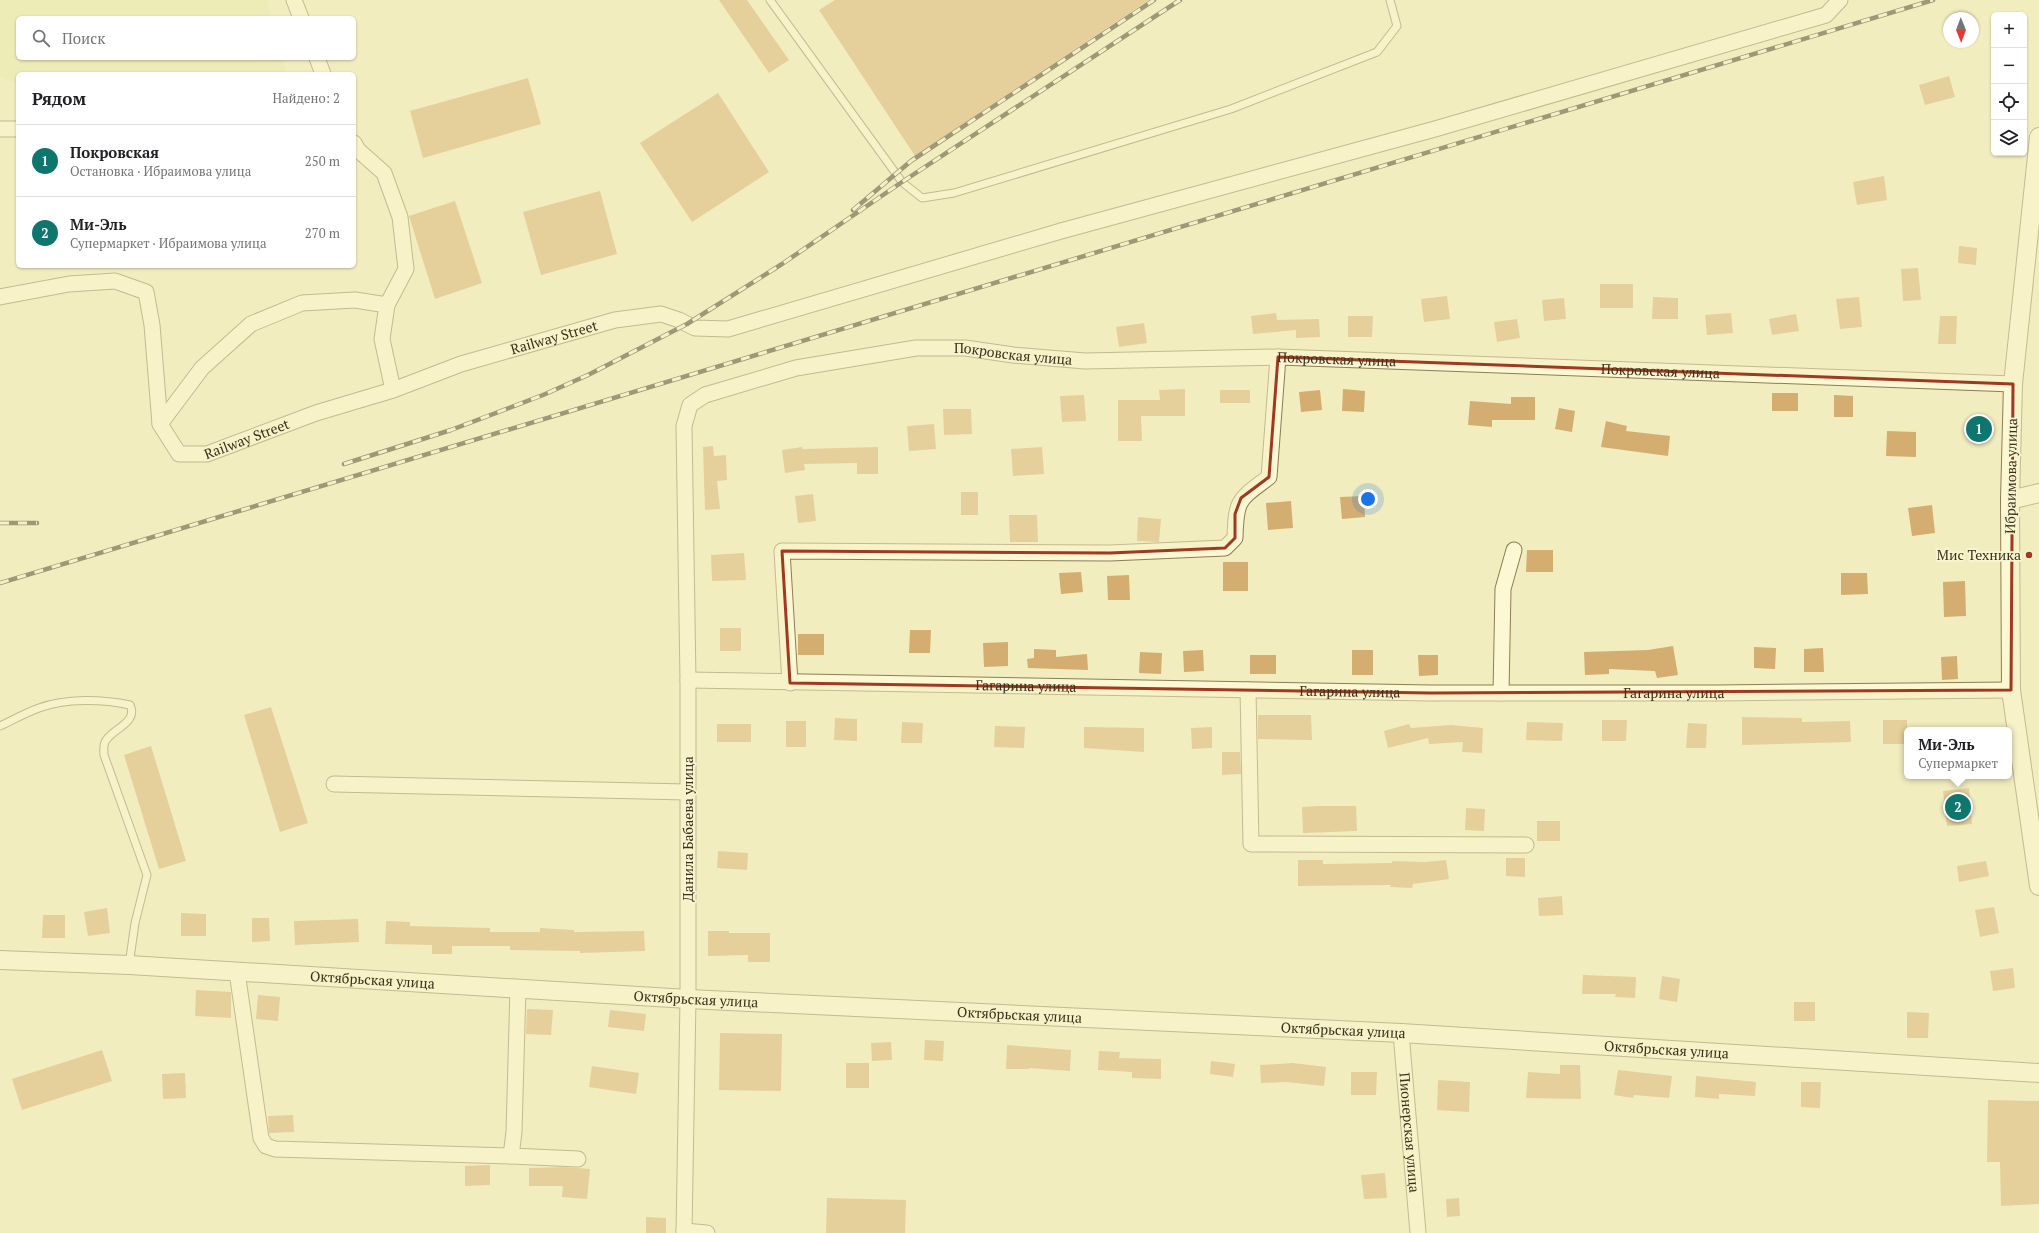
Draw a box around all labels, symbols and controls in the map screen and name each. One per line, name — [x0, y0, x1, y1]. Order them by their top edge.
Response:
north arrow — [1943, 12, 1979, 48]
map controls — [1991, 12, 2027, 156]
button: + — [1991, 12, 2027, 48]
search box — [16, 16, 356, 60]
icon: search — [30, 27, 52, 49]
text: Поиск — [62, 28, 105, 48]
button: − — [1991, 48, 2027, 84]
button: locate — [1991, 84, 2027, 120]
text: Рядом — [32, 87, 86, 110]
text: Найдено: 2 — [273, 89, 340, 107]
button: layers — [1991, 120, 2027, 156]
text: Покровская — [70, 142, 159, 162]
text: 1 — [41, 152, 49, 170]
text: 250 m — [305, 152, 340, 170]
text: Остановка · Ибраимова улица — [70, 162, 251, 180]
text: Ми-Эль — [70, 214, 126, 234]
text: 2 — [41, 224, 49, 242]
text: 270 m — [305, 224, 340, 242]
text: Супермаркет · Ибраимова улица — [70, 234, 267, 252]
street label: Railway Street — [508, 315, 600, 358]
street label: Покровская улица — [954, 338, 1073, 369]
street label: Покровская улица — [1277, 347, 1397, 370]
street label: Покровская улица — [1601, 359, 1720, 382]
street label: Railway Street — [201, 414, 293, 463]
pin: 1 — [1966, 414, 1992, 444]
street label: Ибраимова улица — [2000, 418, 2021, 534]
your location — [1358, 489, 1378, 509]
place label: Мис Техника — [1937, 545, 2021, 564]
marker: Мис Техника — [2024, 550, 2034, 560]
street label: Гагарина улица — [975, 675, 1077, 696]
street label: Гагарина улица — [1299, 681, 1401, 701]
street label: Гагарина улица — [1623, 683, 1725, 702]
popup — [1904, 727, 2012, 779]
text: Ми-Эль — [1918, 734, 1975, 754]
text: Супермаркет — [1918, 754, 1998, 772]
street label: Данила Бабаева улица — [678, 756, 697, 902]
pin: 2 — [1945, 792, 1971, 822]
street label: Октябрьская улица — [309, 966, 435, 993]
street label: Октябрьская улица — [633, 986, 759, 1011]
street label: Октябрьская улица — [957, 1002, 1082, 1027]
street label: Октябрьская улица — [1280, 1017, 1406, 1042]
street label: Октябрьская улица — [1604, 1036, 1730, 1063]
street label: Пионерская улица — [1395, 1072, 1425, 1193]

